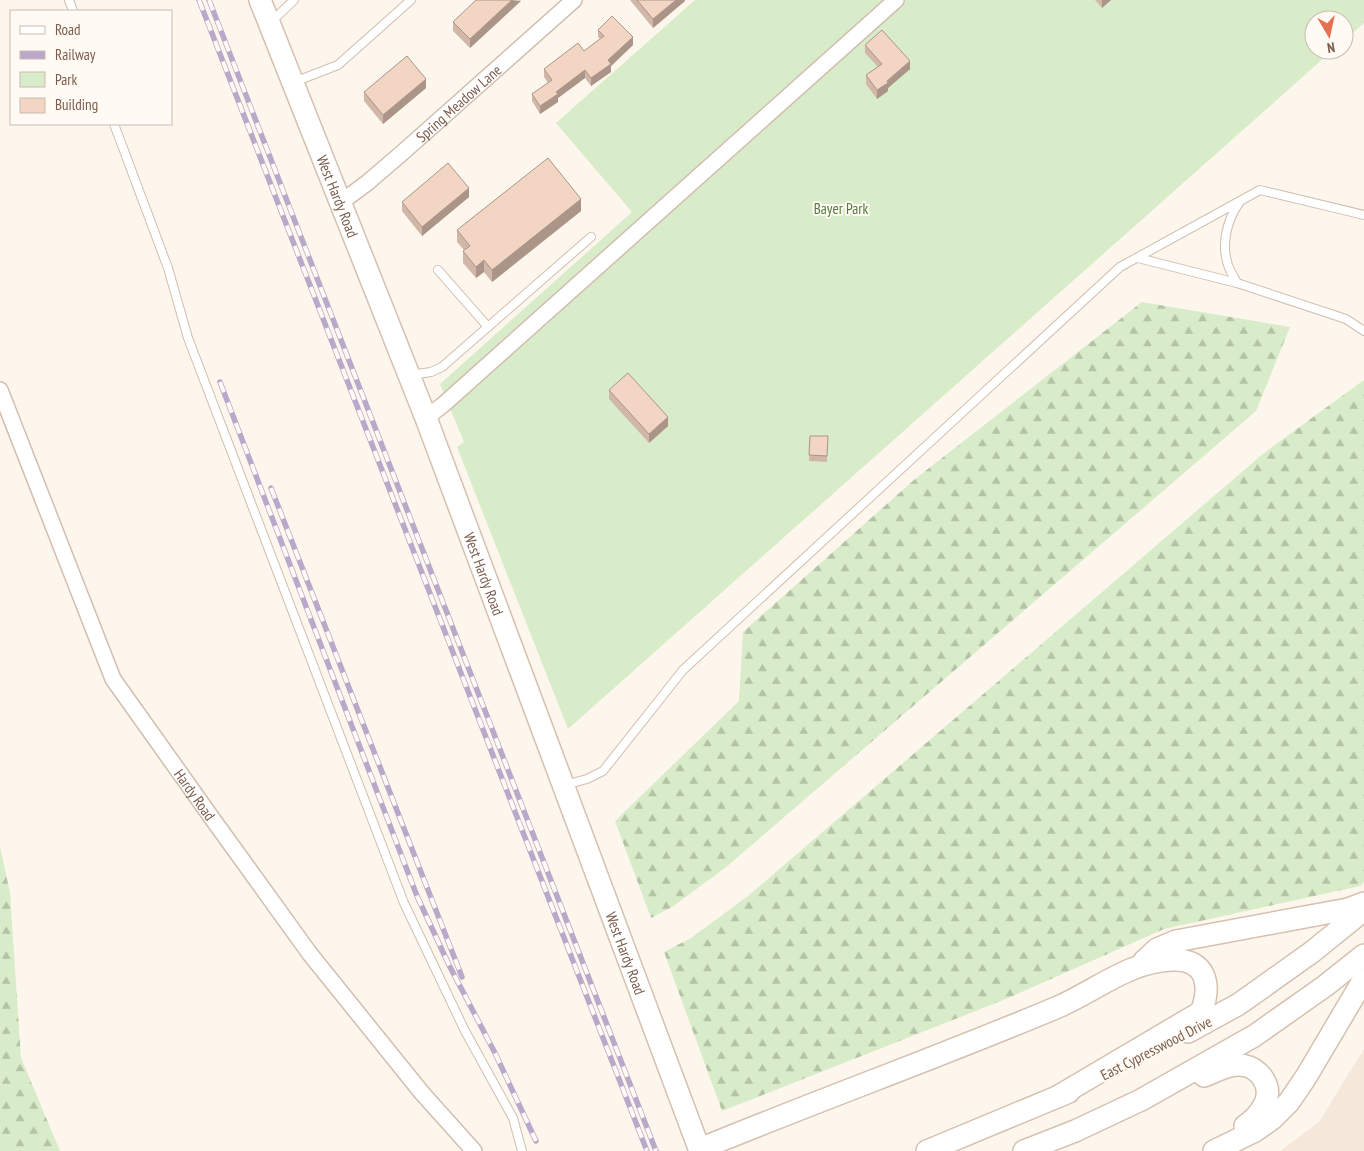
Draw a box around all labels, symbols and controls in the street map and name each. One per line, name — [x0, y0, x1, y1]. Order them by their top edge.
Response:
legend — [10, 10, 172, 125]
north arrow — [1304, 10, 1354, 60]
text: Road — [55, 20, 81, 39]
text: N — [1326, 38, 1336, 57]
text: Railway — [55, 45, 96, 64]
street label: Spring Meadow Lane — [412, 60, 505, 146]
text: Park — [55, 70, 77, 89]
text: Building — [55, 95, 98, 114]
street label: West Hardy Road — [313, 152, 363, 240]
park label: Bayer Park — [814, 199, 868, 218]
street label: West Hardy Road — [460, 530, 508, 618]
street label: Hardy Road — [170, 765, 220, 824]
street label: West Hardy Road — [602, 909, 650, 997]
street label: East Cypresswood Drive — [1097, 1012, 1215, 1084]

